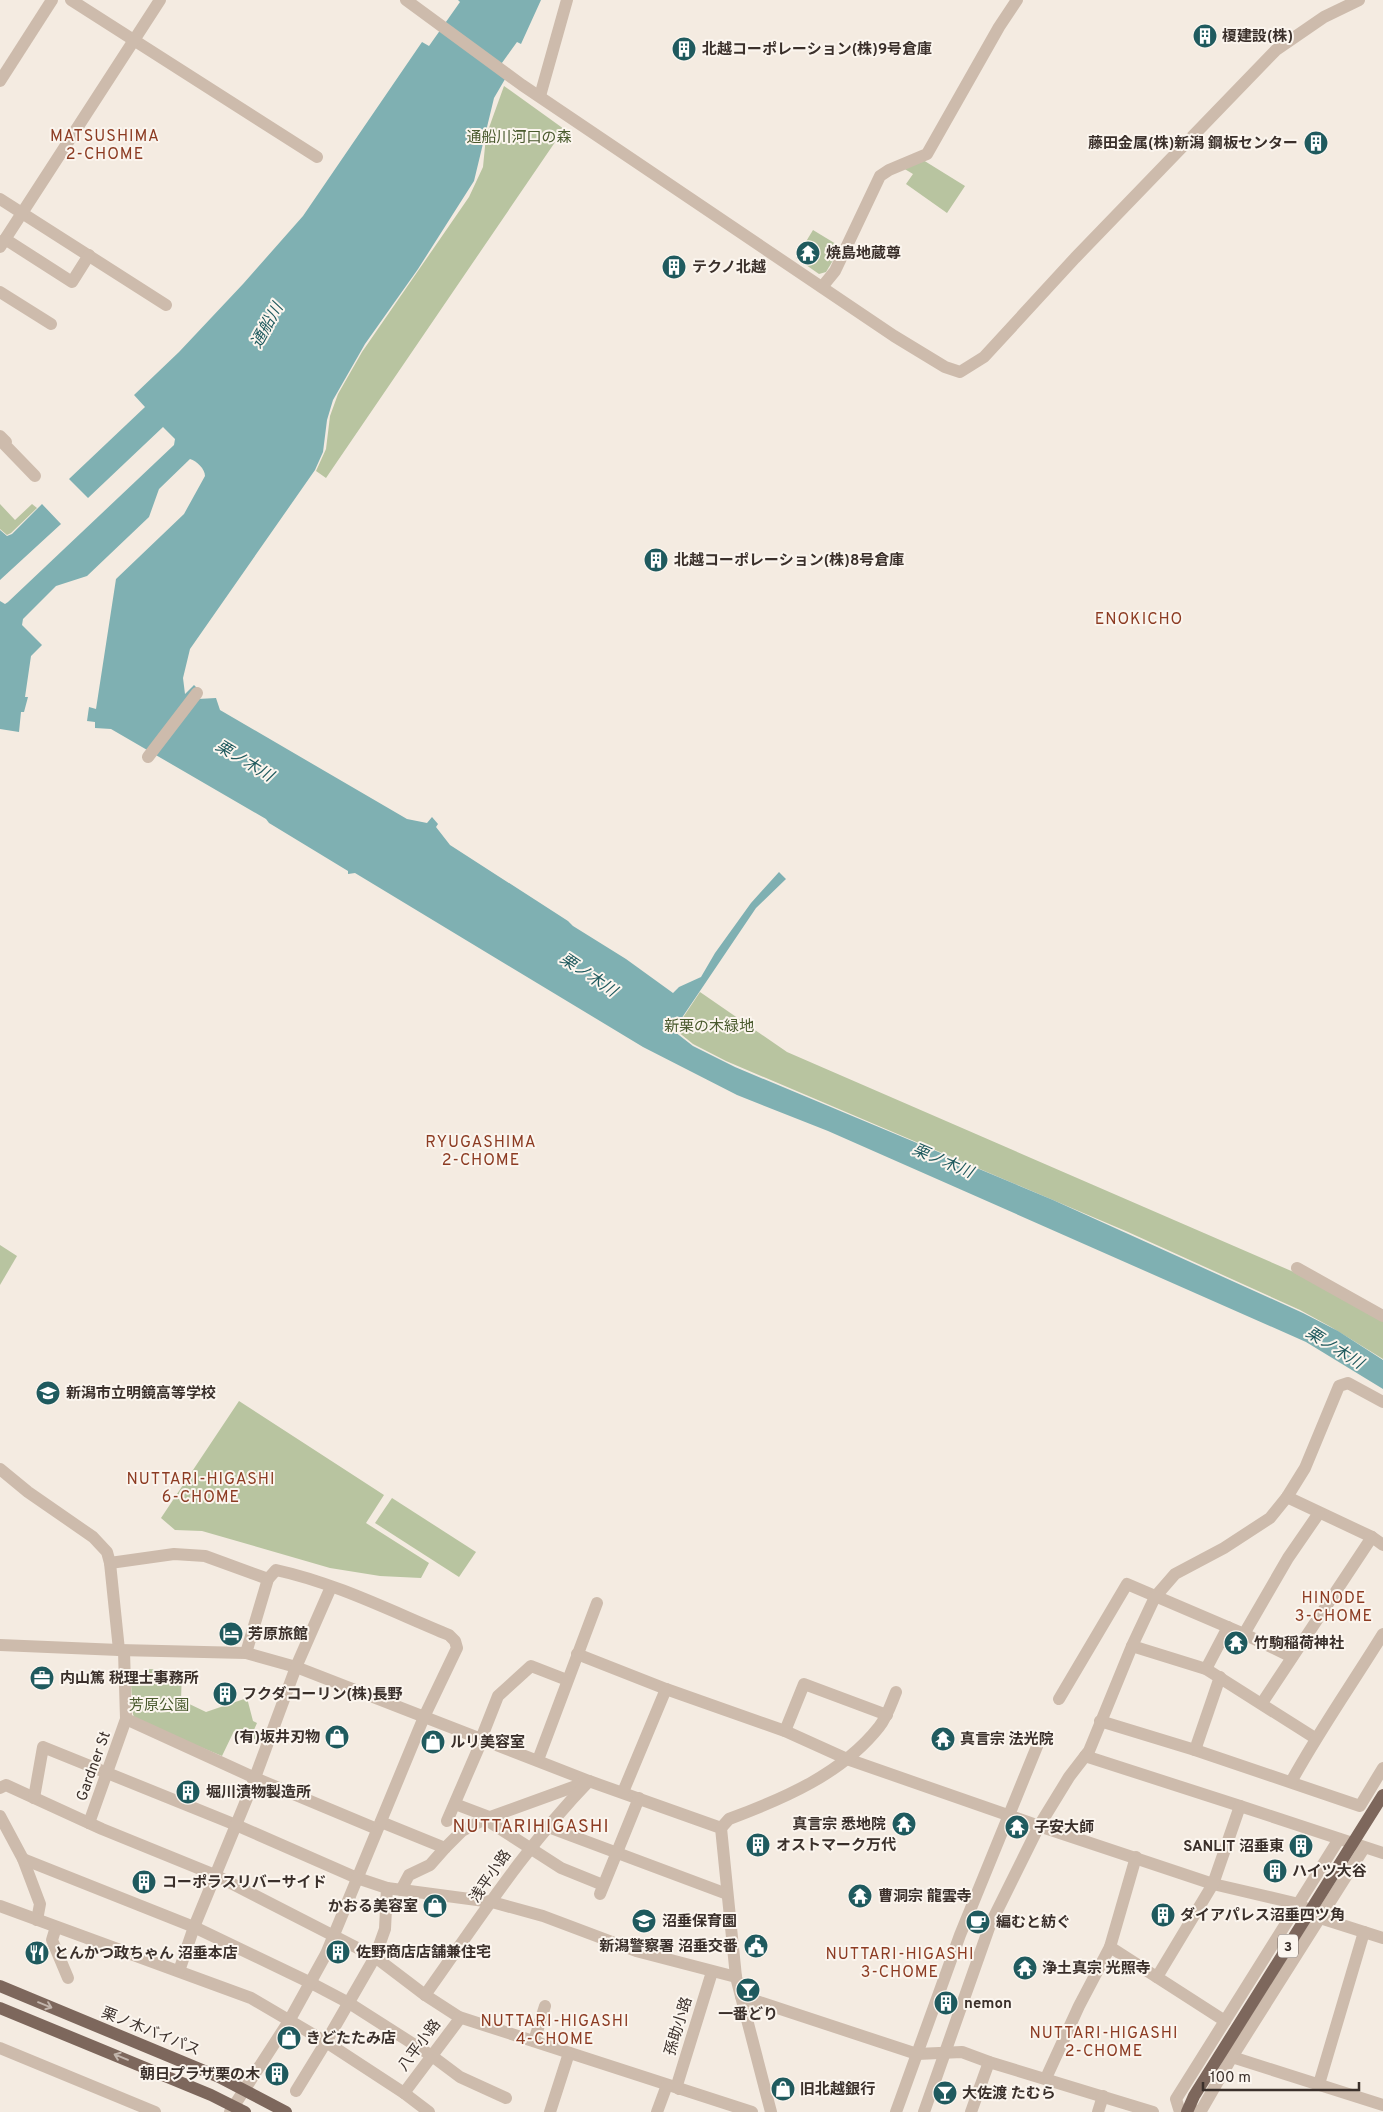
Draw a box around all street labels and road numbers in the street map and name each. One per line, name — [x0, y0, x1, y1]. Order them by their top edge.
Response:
street label: Gardner St — [73, 1729, 116, 1804]
street label: 浅平小路 — [465, 1846, 516, 1907]
road number: 3 — [1278, 1934, 1298, 1958]
street label: 孫助小路 — [662, 1995, 697, 2058]
street label: 栗ノ木バイパス — [98, 2004, 203, 2061]
street label: 八平小路 — [395, 2016, 446, 2076]

